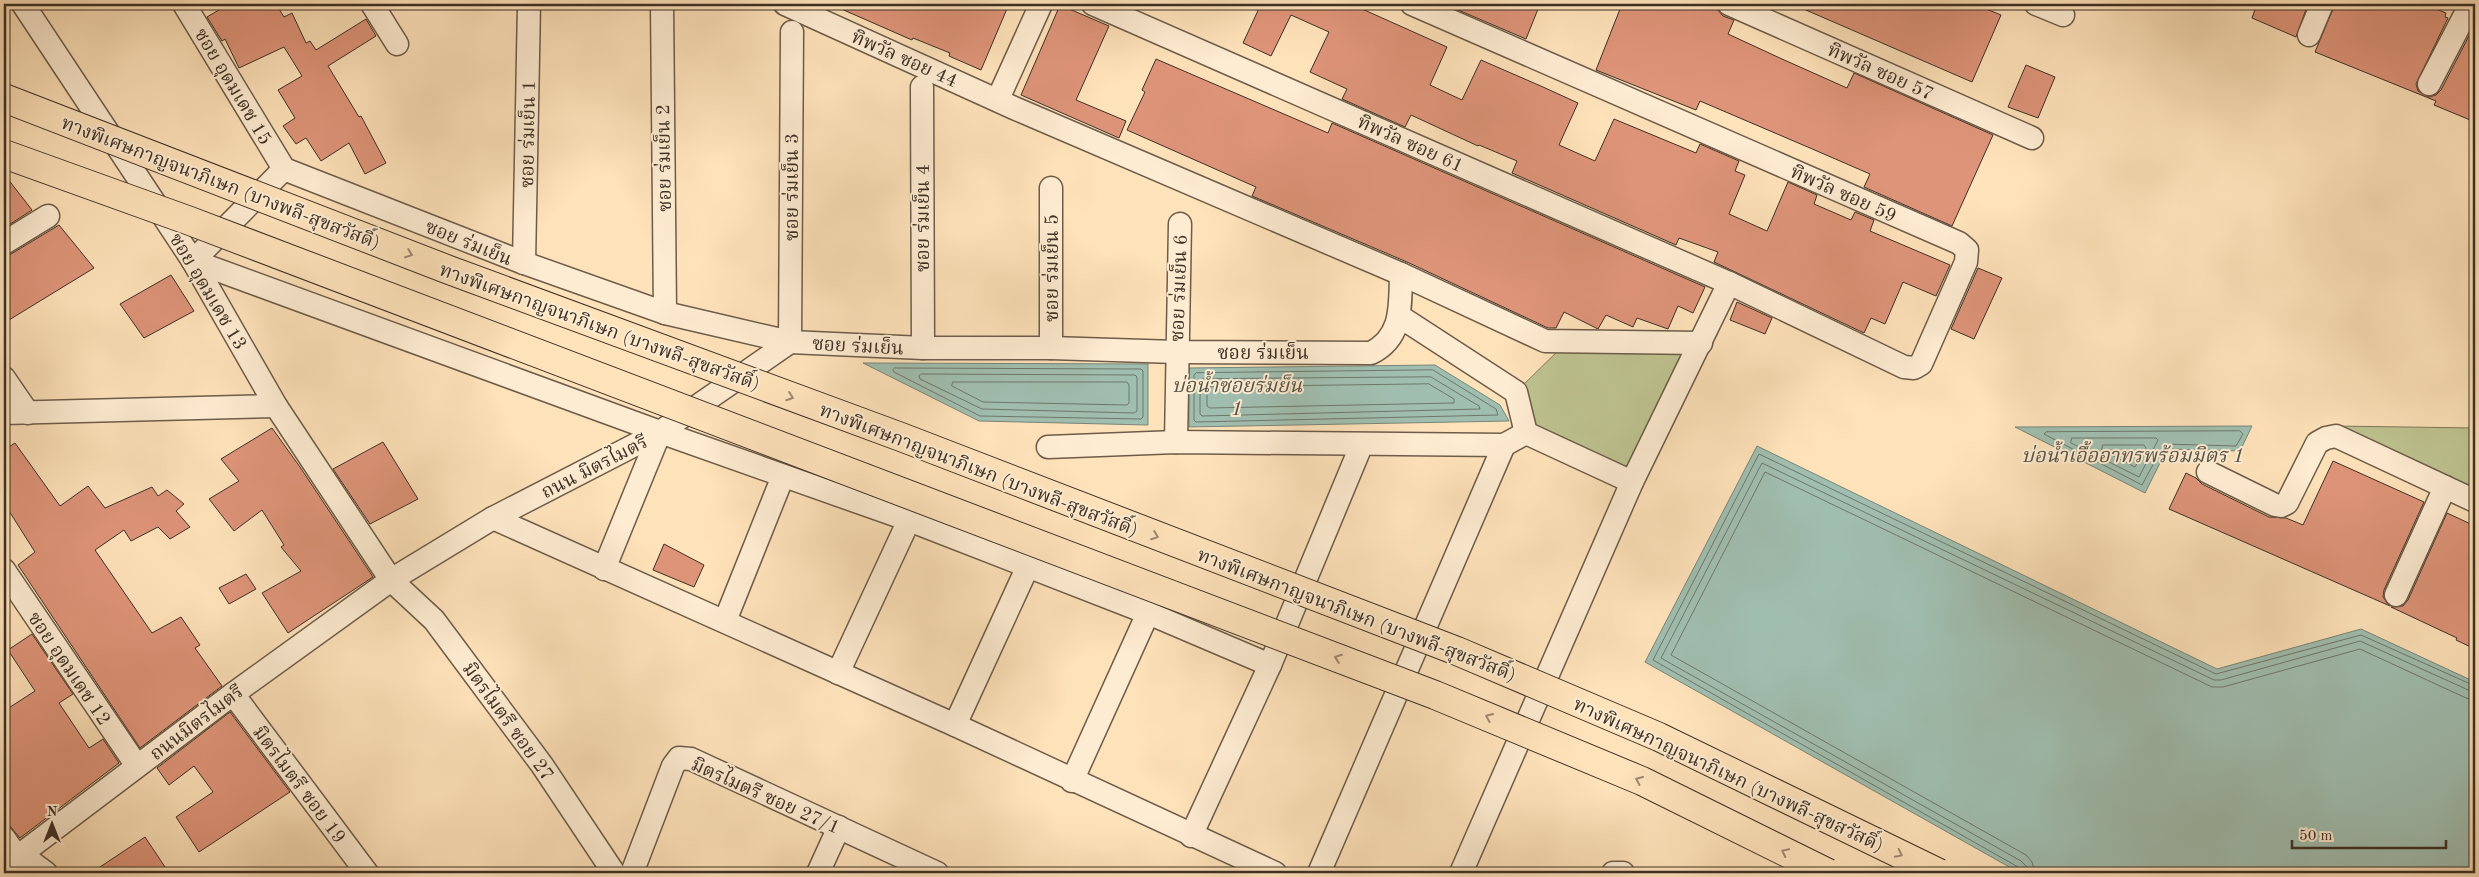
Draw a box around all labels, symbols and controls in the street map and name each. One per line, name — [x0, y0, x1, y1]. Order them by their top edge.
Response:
street label: ซอย อุดมเดช 15 — [189, 26, 274, 149]
street label: ทิพวัล ซอย 44 — [848, 27, 961, 92]
street label: ทิพวัล ซอย 57 — [1824, 40, 1937, 105]
street label: ซอย ร่มเย็น 1 — [516, 80, 540, 188]
street label: ซอย ร่มเย็น 2 — [652, 104, 676, 212]
street label: ทางพิเศษกาญจนาภิเษก (บางพลี-สุขสวัสดิ์) — [58, 108, 384, 255]
street label: ทิพวัล ซอย 61 — [1354, 112, 1467, 177]
street label: ซอย ร่มเย็น 3 — [781, 133, 803, 241]
street label: ทิพวัล ซอย 59 — [1787, 162, 1900, 227]
street label: ซอย ร่มเย็น 4 — [912, 164, 934, 272]
street label: ซอย ร่มเย็น 5 — [1041, 214, 1063, 322]
street label: ซอย ร่มเย็น — [422, 216, 515, 270]
street label: ซอย อุดมเดช 13 — [164, 231, 249, 354]
street label: ซอย ร่มเย็น 6 — [1166, 234, 1192, 342]
one-way arrow — [404, 248, 412, 258]
street label: ทางพิเศษกาญจนาภิเษก (บางพลี-สุขสวัสดิ์) — [436, 255, 764, 396]
street label: ซอย ร่มเย็น — [812, 333, 904, 359]
street label: ซอย ร่มเย็น — [1217, 342, 1309, 364]
water label: บ่อน้ำซอยร่มย็น 1 — [1172, 370, 1303, 420]
one-way arrow — [786, 391, 794, 401]
street label: ทางพิเศษกาญจนาภิเษก (บางพลี-สุขสวัสดิ์) — [816, 395, 1142, 542]
street label: ถนน มิตรไมตรี — [536, 428, 651, 503]
water label: บ่อน้ำเอื้ออาทรพร้อมมิตร 1 — [2022, 440, 2245, 467]
one-way arrow — [1150, 530, 1158, 540]
street label: ทางพิเศษกาญจนาภิเษก (บางพลี-สุขสวัสดิ์) — [1194, 540, 1520, 687]
street label: ซอย อุดมเดช 12 — [22, 609, 113, 730]
one-way arrow — [1334, 654, 1343, 664]
street label: มิตรไมตรี ซอย 27 — [458, 656, 561, 785]
street label: ถนนมิตรไมตรี — [144, 678, 248, 765]
street label: ทางพิเศษกาญจนาภิเษก (บางพลี-สุขสวัสดิ์) — [1570, 690, 1889, 858]
one-way arrow — [1485, 713, 1494, 724]
street label: มิตรไมตรี ซอย 19 — [248, 720, 353, 848]
street label: มิตรไมตรี ซอย 27/1 — [688, 750, 845, 839]
one-way arrow — [1635, 776, 1644, 786]
north arrow — [28, 800, 78, 850]
text: N — [47, 805, 58, 819]
scale bar — [2292, 817, 2445, 849]
text: 50 m — [2299, 829, 2333, 844]
one-way arrow — [1781, 848, 1790, 858]
one-way arrow — [1894, 848, 1903, 858]

